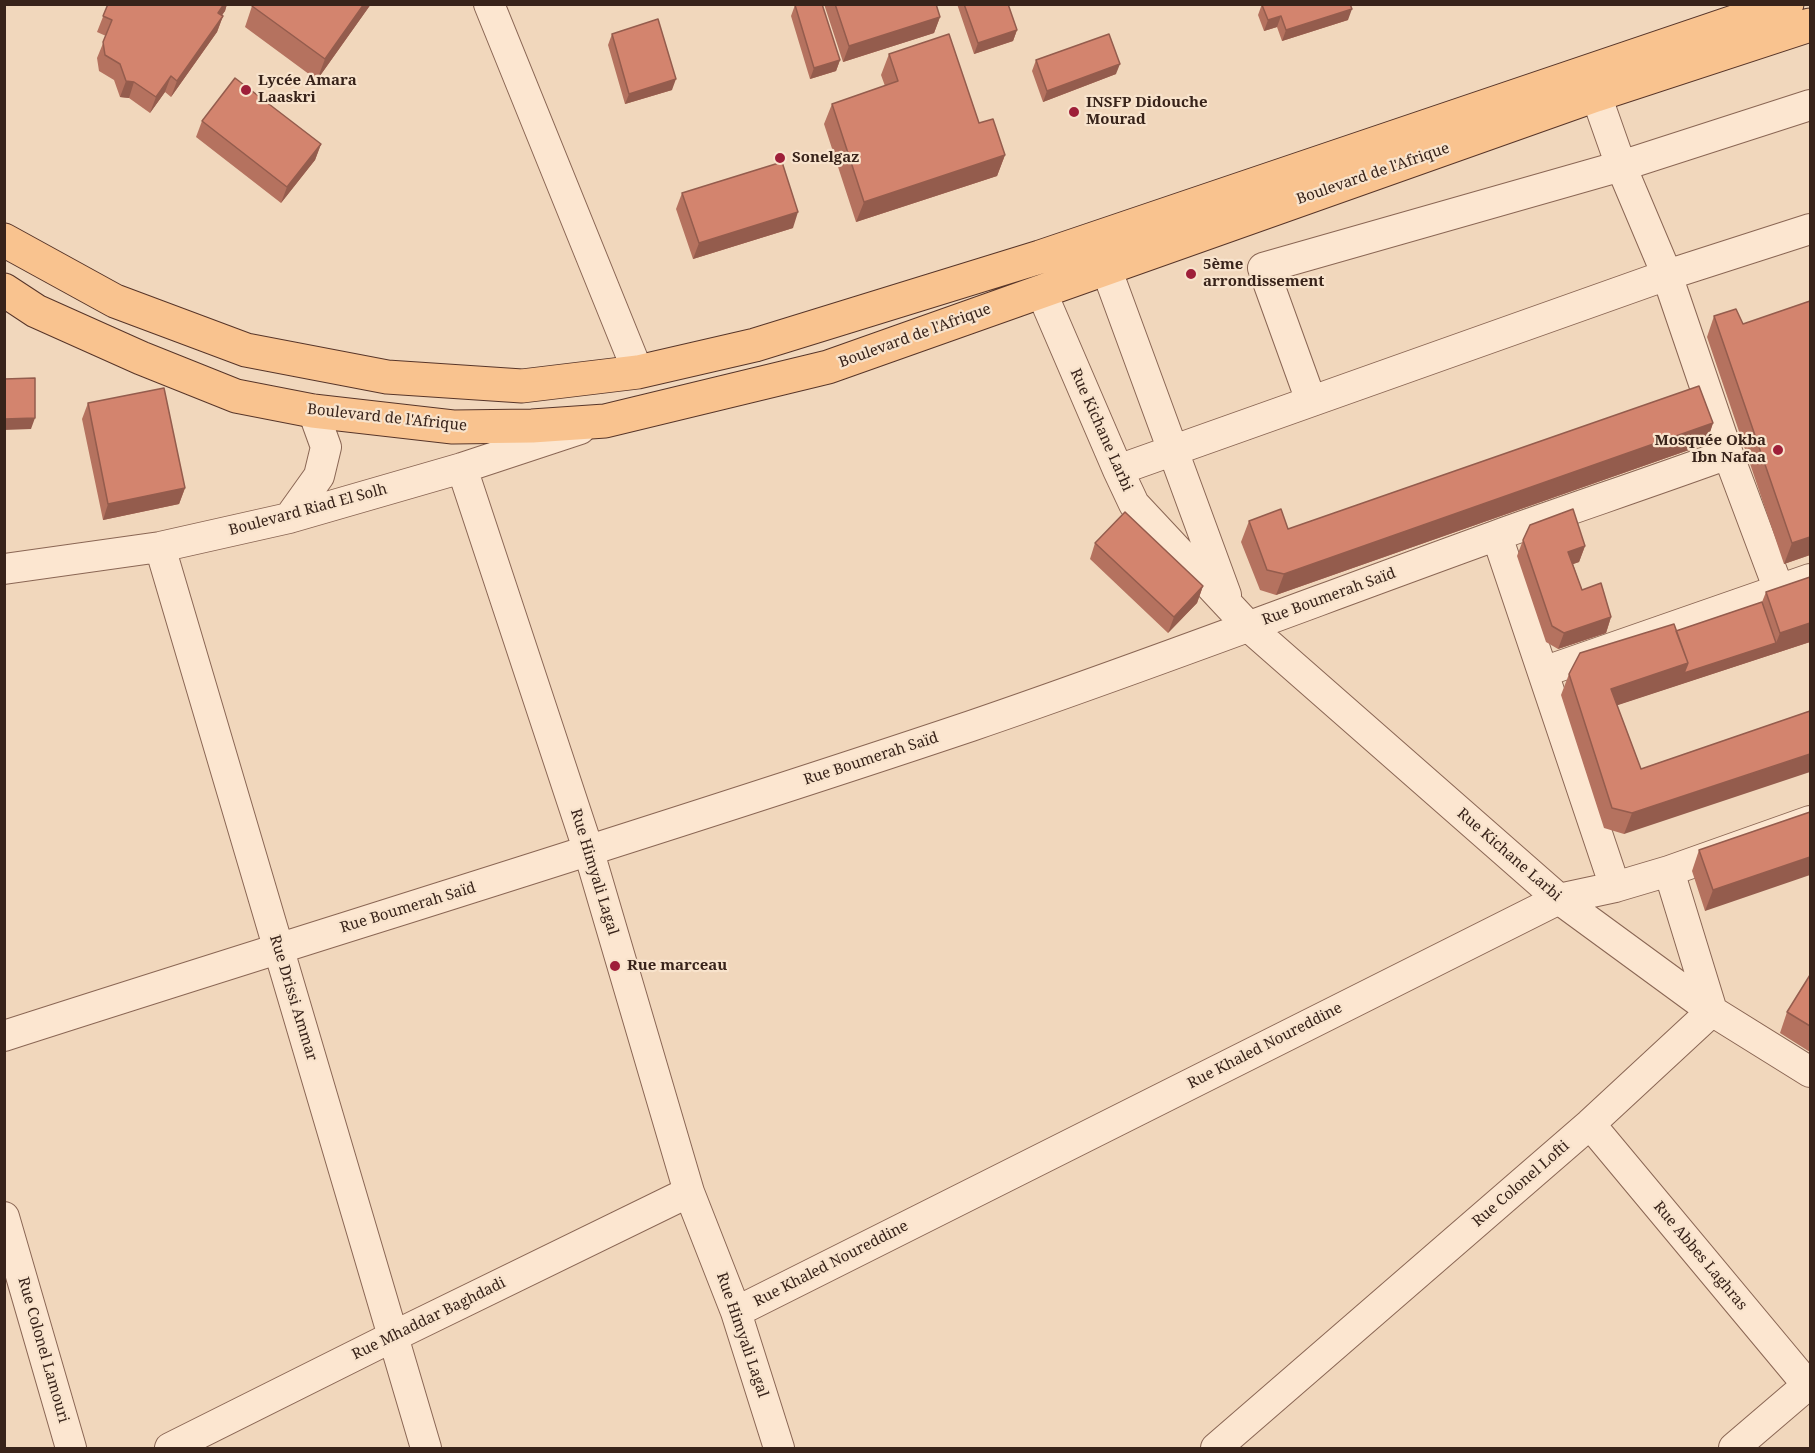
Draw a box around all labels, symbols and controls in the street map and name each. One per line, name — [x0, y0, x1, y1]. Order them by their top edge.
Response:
place label: Lycée Amara Laaskri — [258, 72, 357, 107]
marker: Lycée Amara Laaskri — [239, 83, 253, 97]
place label: INSFP Didouche Mourad — [1086, 94, 1208, 129]
marker: INSFP Didouche Mourad — [1067, 105, 1081, 119]
street label: Boulevard de l'Afrique — [1294, 139, 1452, 209]
place label: Sonelgaz — [792, 149, 859, 167]
marker: Sonelgaz — [773, 151, 787, 165]
place label: 5ème arrondissement — [1203, 256, 1324, 291]
marker: 5ème arrondissement — [1184, 267, 1198, 281]
street label: Boulevard de l'Afrique — [836, 300, 994, 372]
street label: Rue Kichane Larbi — [1066, 366, 1136, 494]
street label: Boulevard de l'Afrique — [306, 401, 468, 435]
place label: Mosquée Okba Ibn Nafaa — [1654, 432, 1766, 467]
marker: Mosquée Okba Ibn Nafaa — [1771, 443, 1785, 457]
street label: Boulevard Riad El Solh — [227, 480, 389, 540]
street label: Rue Boumerah Saïd — [1260, 564, 1398, 630]
street label: Rue Boumerah Saïd — [801, 729, 941, 789]
street label: Rue Kichane Larbi — [1453, 805, 1565, 905]
street label: Rue Himyali Lagal — [566, 807, 622, 937]
street label: Rue Boumerah Saïd — [338, 879, 478, 937]
street label: Rue Drissi Ammar — [265, 933, 321, 1063]
place label: Rue marceau — [627, 957, 727, 975]
marker: Rue marceau — [608, 959, 622, 973]
street label: Rue Khaled Noureddine — [1185, 999, 1345, 1093]
street label: Rue Colonel Lofti — [1469, 1137, 1573, 1231]
street label: Rue Abbes Laghras — [1649, 1198, 1751, 1314]
street label: Rue Khaled Noureddine — [751, 1217, 911, 1311]
street label: Rue Himyali Lagal — [712, 1270, 772, 1400]
street label: Rue Mhaddar Baghdadi — [349, 1274, 509, 1364]
street label: Rue Colonel Lamouri — [14, 1275, 72, 1425]

